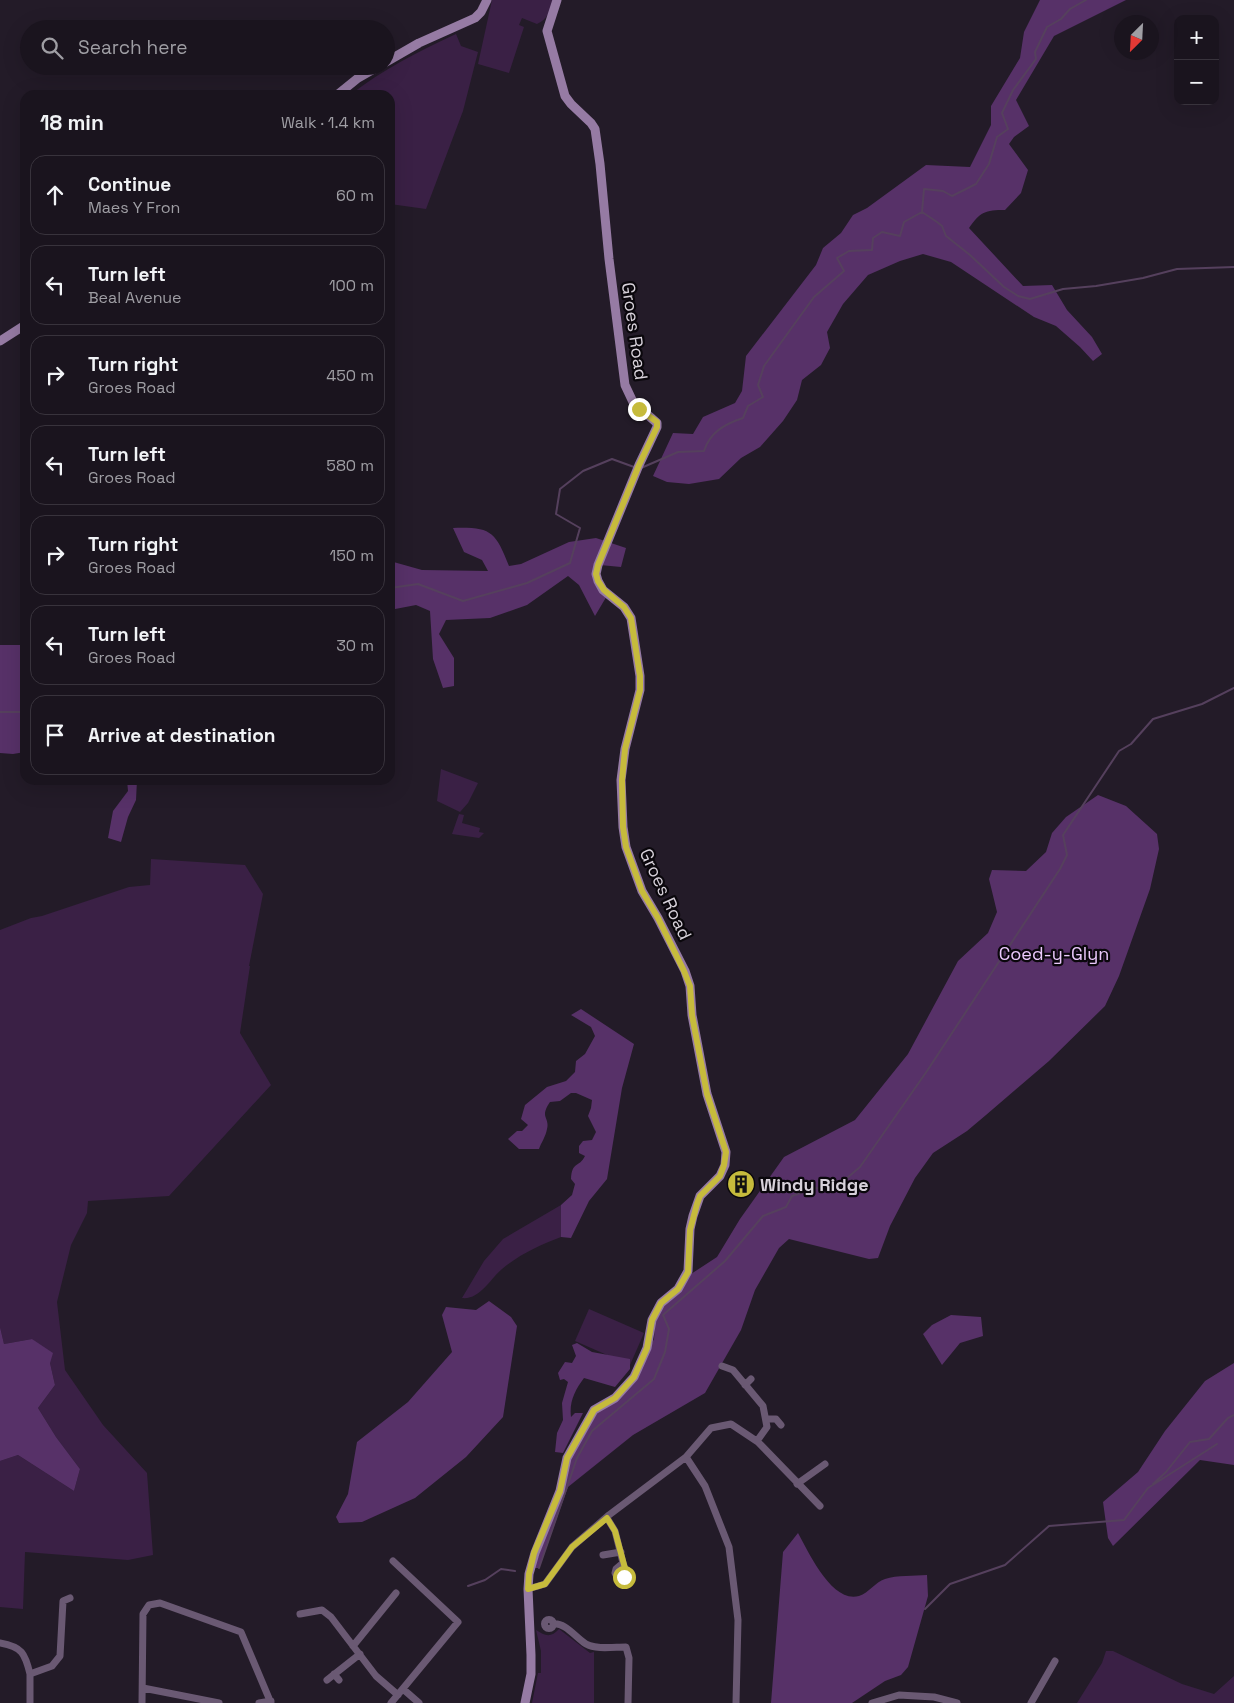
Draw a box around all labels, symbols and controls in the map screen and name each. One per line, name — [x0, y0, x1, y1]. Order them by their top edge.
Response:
north arrow — [1114, 15, 1159, 60]
map controls — [1174, 15, 1219, 105]
button: + — [1174, 15, 1219, 60]
search box — [20, 20, 395, 75]
icon: search — [38, 34, 66, 62]
text: Search here — [78, 35, 188, 60]
button: − — [1174, 60, 1219, 105]
text: 18 min — [40, 109, 104, 136]
text: Walk · 1.4 km — [281, 112, 375, 133]
text: Continue — [88, 172, 171, 197]
icon: ahead — [41, 181, 69, 209]
text: 60 m — [336, 185, 374, 206]
text: Maes Y Fron — [88, 197, 180, 218]
text: Turn left — [88, 262, 166, 287]
icon: left — [41, 271, 69, 299]
text: 100 m — [329, 275, 374, 296]
street label: Groes Road — [617, 281, 653, 381]
text: Beal Avenue — [88, 287, 182, 308]
text: Turn right — [88, 352, 178, 377]
icon: right — [41, 361, 69, 389]
text: 450 m — [326, 365, 374, 386]
text: Groes Road — [88, 377, 175, 398]
route end — [628, 398, 651, 421]
text: Turn left — [88, 442, 166, 467]
icon: left — [41, 451, 69, 479]
text: 580 m — [326, 455, 374, 476]
text: Groes Road — [88, 467, 175, 488]
text: Turn right — [88, 532, 178, 557]
icon: right — [41, 541, 69, 569]
text: 150 m — [330, 545, 374, 566]
text: Groes Road — [88, 557, 175, 578]
text: Turn left — [88, 622, 166, 647]
icon: left — [41, 631, 69, 659]
text: 30 m — [336, 635, 374, 656]
text: Groes Road — [88, 647, 175, 668]
icon: arrive — [41, 721, 69, 749]
text: Arrive at destination — [88, 723, 276, 748]
street label: Groes Road — [635, 845, 697, 943]
park label: Coed-y-Glyn — [999, 942, 1109, 965]
building icon: Windy Ridge — [726, 1169, 756, 1199]
place label: Windy Ridge — [760, 1173, 869, 1196]
route start — [613, 1566, 636, 1589]

